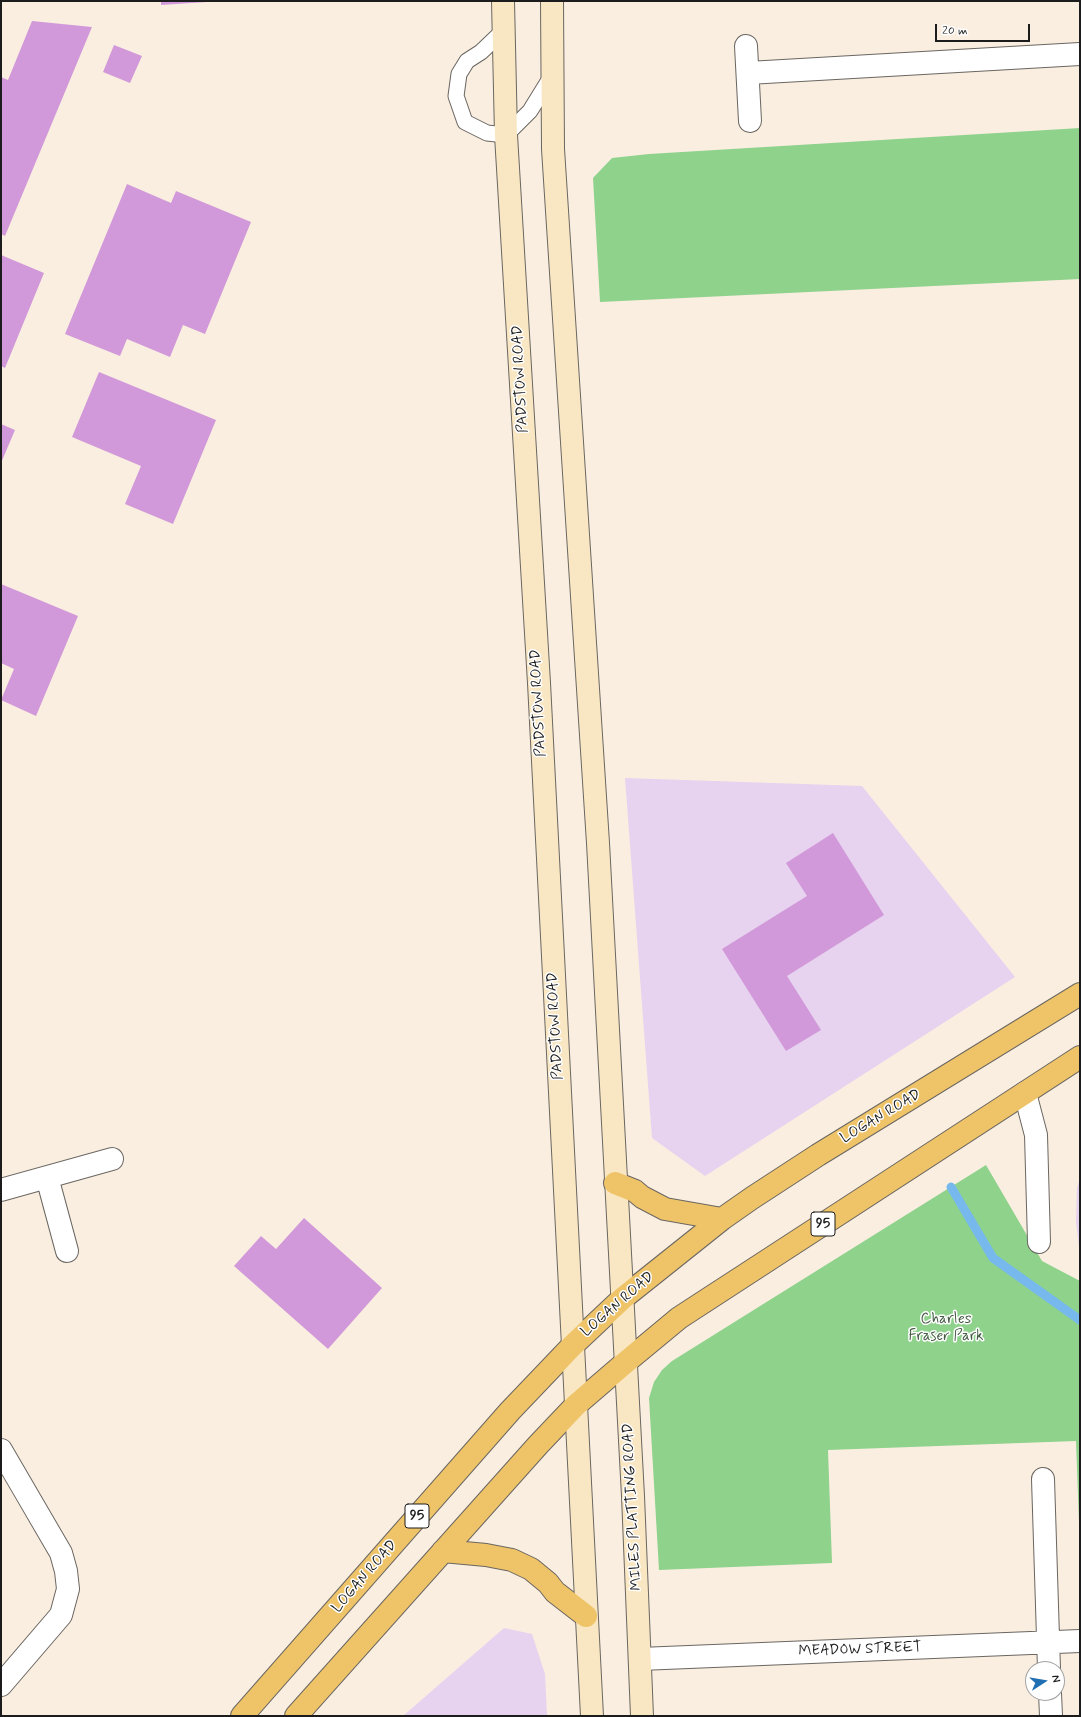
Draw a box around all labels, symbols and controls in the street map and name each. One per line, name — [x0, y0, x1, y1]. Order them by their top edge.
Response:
scale bar — [937, 16, 1032, 42]
text: 20 m — [942, 23, 968, 39]
street label: PADSTOW ROAD — [509, 325, 533, 433]
street label: PADSTOW ROAD — [527, 649, 551, 757]
street label: PADSTOW ROAD — [544, 972, 568, 1080]
street label: LOGAN ROAD — [838, 1086, 924, 1148]
road number: 95 — [811, 1212, 835, 1236]
street label: LOGAN ROAD — [578, 1268, 658, 1342]
park label: Charles Fraser Park — [909, 1311, 983, 1346]
street label: MILES PLATTING ROAD — [620, 1423, 646, 1591]
road number: 95 — [405, 1504, 429, 1528]
street label: LOGAN ROAD — [328, 1537, 402, 1617]
street label: MEADOW STREET — [798, 1639, 922, 1661]
north arrow — [1025, 1661, 1065, 1701]
text: N — [1048, 1674, 1063, 1684]

